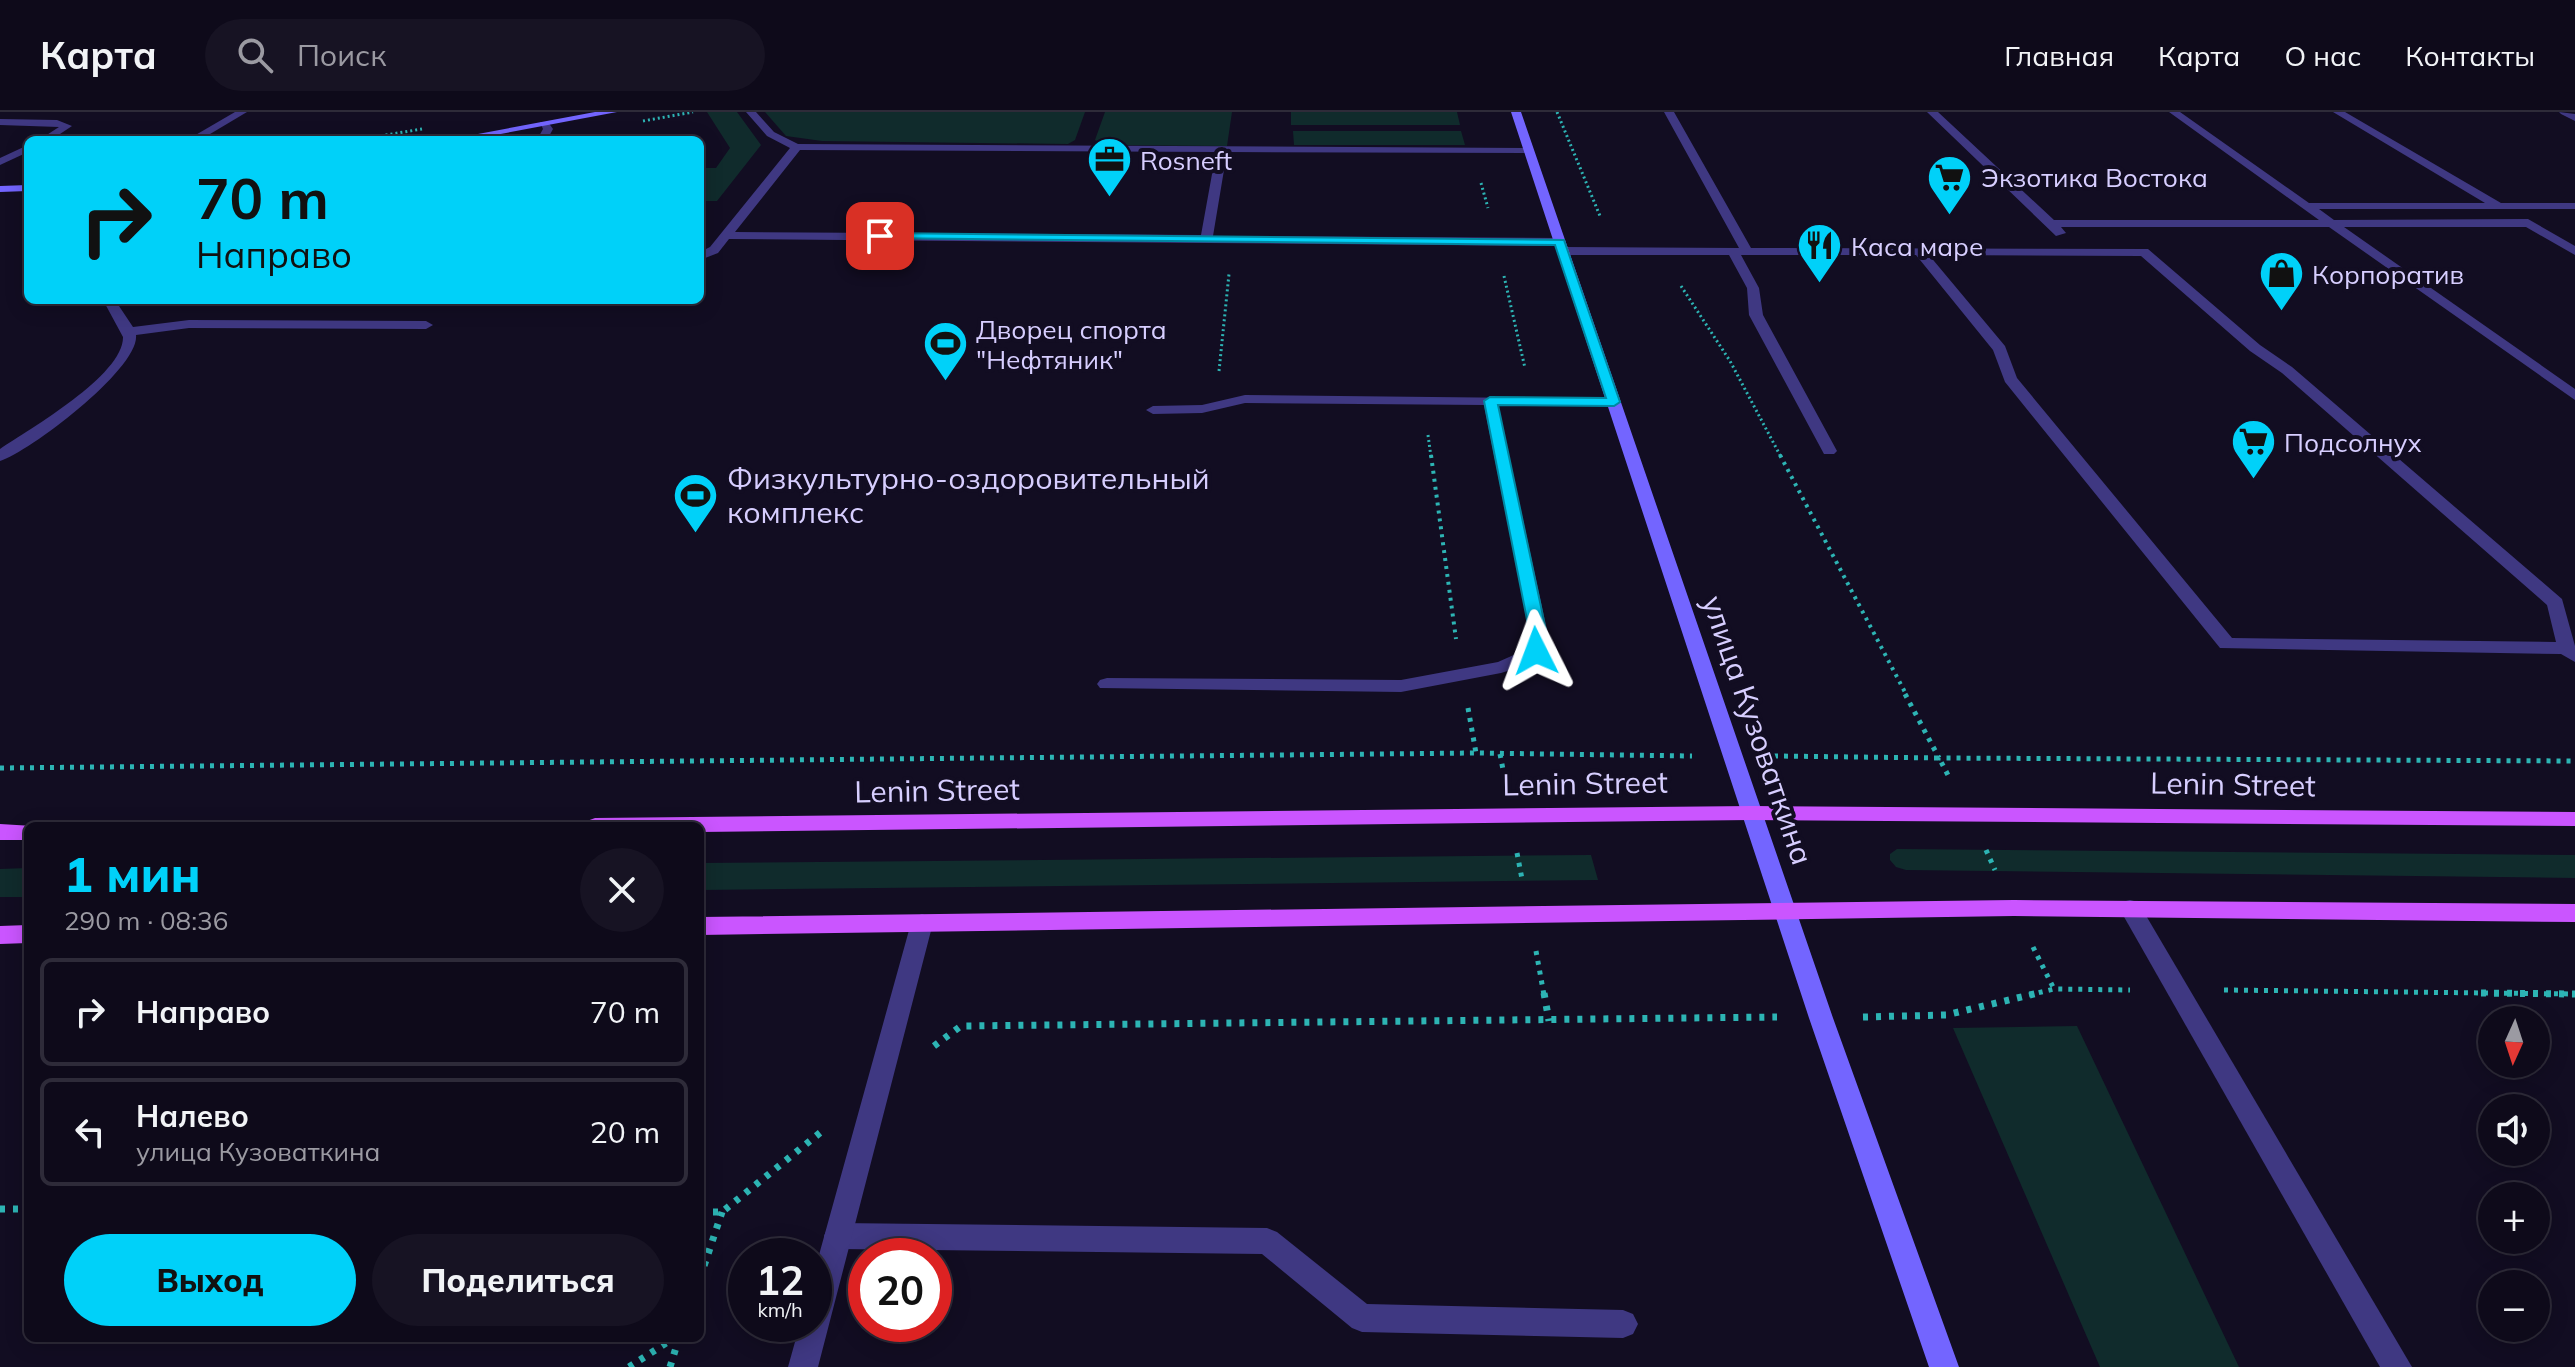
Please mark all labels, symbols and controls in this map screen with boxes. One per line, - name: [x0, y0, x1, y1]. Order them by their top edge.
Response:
- search box: [205, 19, 765, 91]
- text: Карта: [40, 31, 157, 79]
- icon: search: [233, 33, 277, 77]
- text: Поиск: [297, 36, 386, 74]
- text: Главная: [2004, 38, 2114, 73]
- text: Карта: [2158, 38, 2240, 73]
- text: О нас: [2284, 38, 2361, 73]
- text: Контакты: [2405, 38, 2535, 73]
- office icon: Rosneft: [1085, 136, 1133, 199]
- place label: Rosneft: [1140, 144, 1232, 177]
- supermarket icon: Экзотика Востока: [1926, 153, 1974, 216]
- place label: Экзотика Востока: [1981, 161, 2208, 194]
- text: 70 m: [196, 163, 329, 233]
- icon: right: [64, 168, 168, 272]
- pin: [846, 202, 914, 270]
- icon: arrive: [858, 214, 902, 258]
- restaurant icon: Каса маре: [1796, 222, 1844, 285]
- place label: Каса маре: [1851, 230, 1983, 263]
- text: Направо: [196, 232, 352, 277]
- shop icon: Корпоратив: [2257, 250, 2305, 313]
- place label: Корпоратив: [2312, 258, 2464, 291]
- place label: Дворец спорта "Нефтяник": [976, 313, 1167, 376]
- sports icon: Дворец спорта "Нефтяник": [921, 320, 969, 383]
- supermarket icon: Подсолнух: [2229, 418, 2277, 481]
- place label: Подсолнух: [2284, 426, 2422, 459]
- place label: Физкультурно-оздоровительный комплекс: [727, 459, 1210, 531]
- sports icon: Физкультурно-оздоровительный комплекс: [672, 471, 720, 534]
- street label: улица Кузоваткина: [1694, 590, 1822, 870]
- position arrow: [1494, 609, 1578, 693]
- street label: Lenin Street: [1502, 763, 1668, 803]
- street label: Lenin Street: [2150, 764, 2316, 804]
- street label: Lenin Street: [854, 770, 1020, 810]
- text: 1 мин: [64, 844, 201, 904]
- button: close: [580, 848, 664, 932]
- text: 290 m · 08:36: [64, 904, 228, 937]
- icon: right: [68, 990, 112, 1034]
- text: Направо: [136, 993, 270, 1031]
- text: 70 m: [590, 993, 660, 1031]
- north arrow: [2478, 1006, 2550, 1078]
- map controls: [2478, 1006, 2550, 1342]
- button: sound: [2478, 1094, 2550, 1166]
- text: Налево: [136, 1097, 249, 1135]
- icon: left: [68, 1110, 112, 1154]
- text: 20 m: [590, 1113, 660, 1151]
- text: улица Кузоваткина: [136, 1135, 380, 1168]
- button: +: [2478, 1182, 2550, 1254]
- button: Выход: [64, 1234, 356, 1326]
- button: Поделиться: [372, 1234, 664, 1326]
- speed limit sign: 20: [848, 1238, 952, 1342]
- text: 12: [756, 1255, 804, 1305]
- button: −: [2478, 1270, 2550, 1342]
- text: km/h: [757, 1297, 803, 1322]

